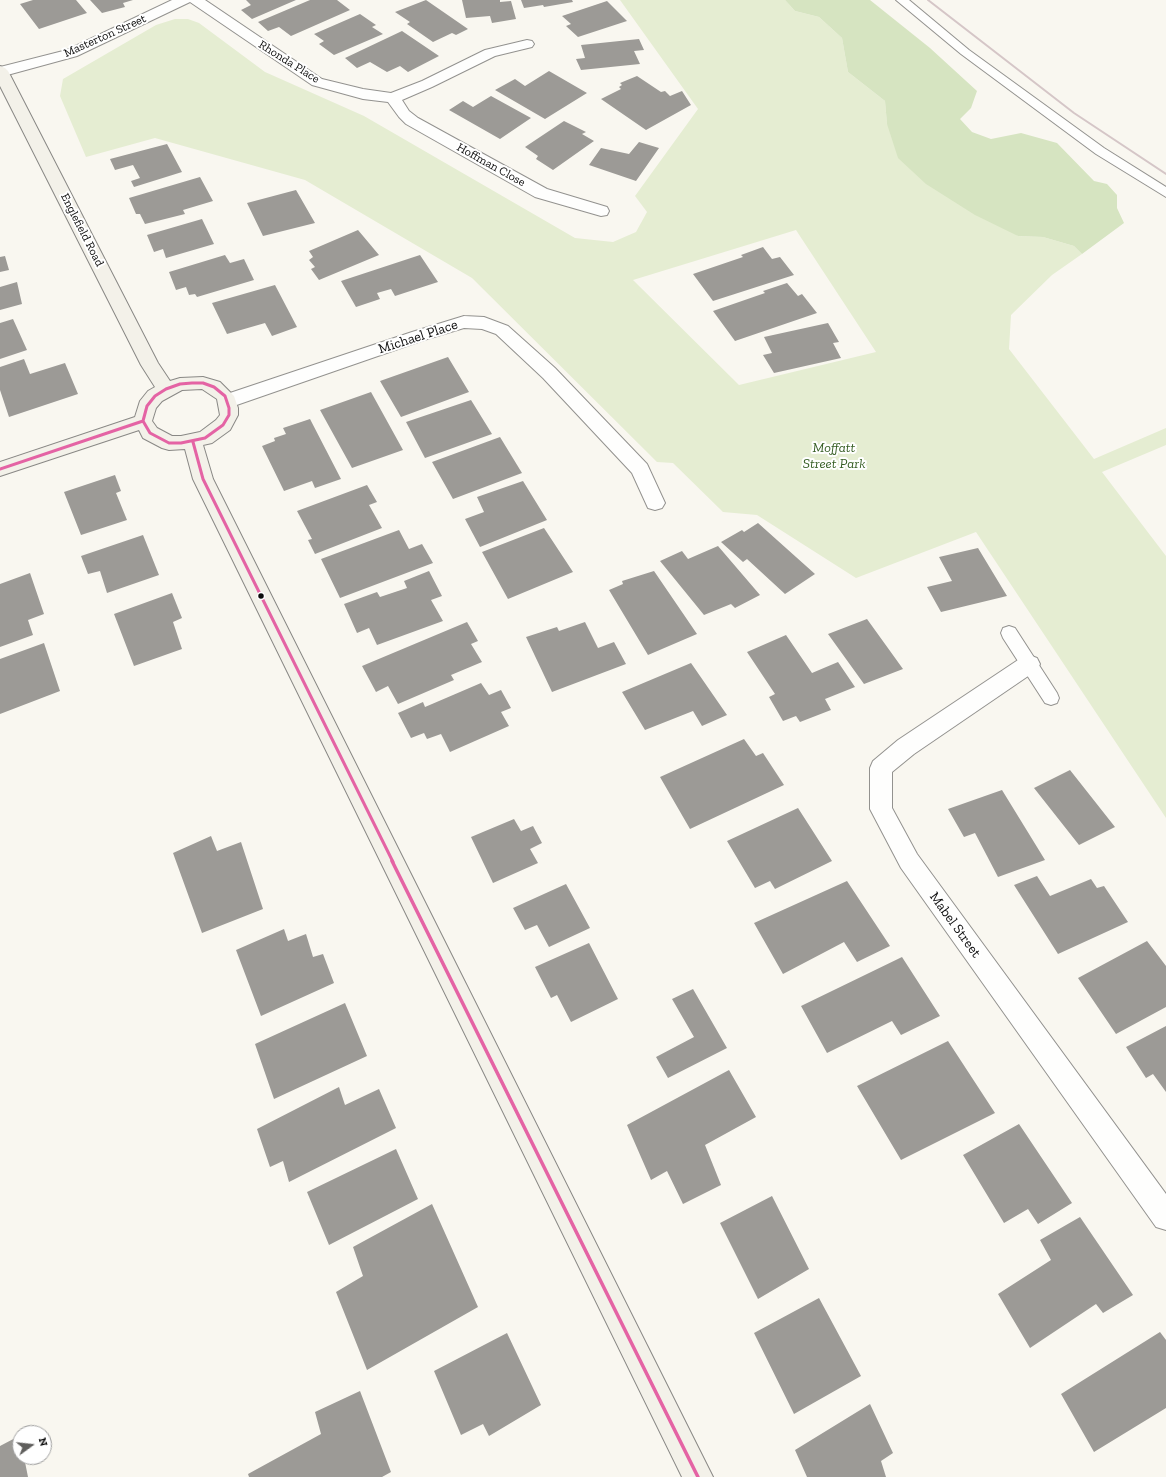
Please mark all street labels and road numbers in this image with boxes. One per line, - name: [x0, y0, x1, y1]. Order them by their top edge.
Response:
- street label: Masterton Street: [62, 11, 148, 61]
- street label: Rhonda Place: [256, 38, 322, 86]
- street label: Hoffman Close: [454, 140, 528, 190]
- street label: Englefield Road: [57, 191, 107, 269]
- street label: Michael Place: [376, 316, 460, 358]
- street label: Mabel Street: [926, 889, 984, 961]

